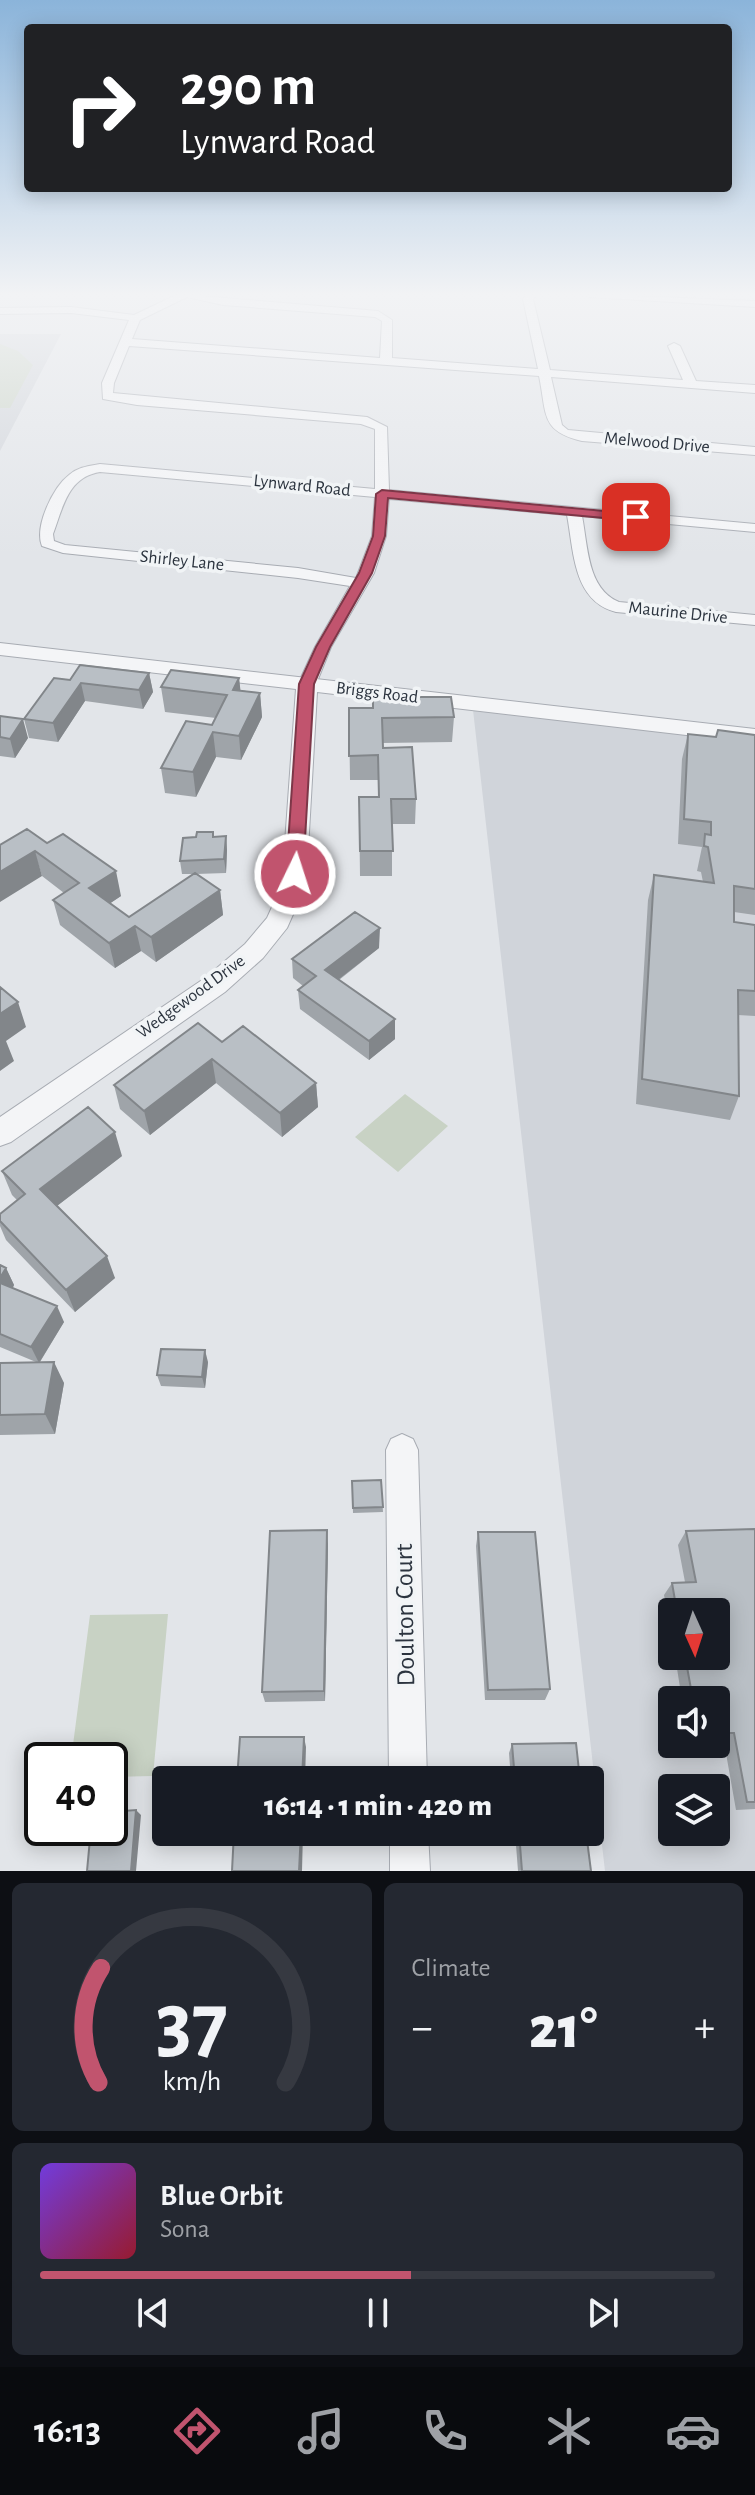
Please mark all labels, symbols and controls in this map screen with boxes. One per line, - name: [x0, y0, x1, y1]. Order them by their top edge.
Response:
- icon: right: [48, 56, 152, 160]
- text: 290 m: [180, 59, 316, 115]
- text: Lynward Road: [180, 124, 375, 160]
- street label: Melwood Drive: [603, 429, 711, 457]
- street label: Lynward Road: [253, 472, 351, 500]
- pin: [602, 483, 670, 551]
- icon: arrive: [614, 495, 658, 539]
- street label: Shirley Lane: [139, 548, 225, 574]
- street label: Maurine Drive: [628, 599, 728, 627]
- street label: Briggs Road: [335, 679, 419, 707]
- position arrow: [253, 832, 337, 916]
- street label: Wedgewood Drive: [133, 952, 249, 1042]
- street label: Doulton Court: [391, 1543, 419, 1687]
- north arrow: [658, 1598, 730, 1670]
- map controls: [658, 1598, 730, 1846]
- button: sound: [658, 1686, 730, 1758]
- speed limit sign: 40: [24, 1742, 128, 1846]
- button: layers: [658, 1774, 730, 1846]
- text: 16:14 · 1 min · 420 m: [264, 1791, 492, 1821]
- text: Climate: [412, 1955, 490, 1981]
- text: 37: [156, 1982, 228, 2066]
- text: 21°: [529, 1999, 597, 2059]
- text: −: [412, 2006, 433, 2050]
- text: +: [694, 2006, 715, 2050]
- text: km/h: [162, 2067, 221, 2096]
- text: Blue Orbit: [160, 2181, 283, 2211]
- text: Sona: [160, 2216, 210, 2242]
- icon: previous: [131, 2291, 175, 2335]
- icon: pause: [356, 2291, 400, 2335]
- icon: next: [581, 2291, 625, 2335]
- icon: directions: [169, 2403, 225, 2459]
- icon: music: [293, 2403, 349, 2459]
- icon: phone: [417, 2403, 473, 2459]
- icon: climate: [541, 2403, 597, 2459]
- icon: car: [665, 2403, 721, 2459]
- text: 16:13: [34, 2413, 101, 2449]

